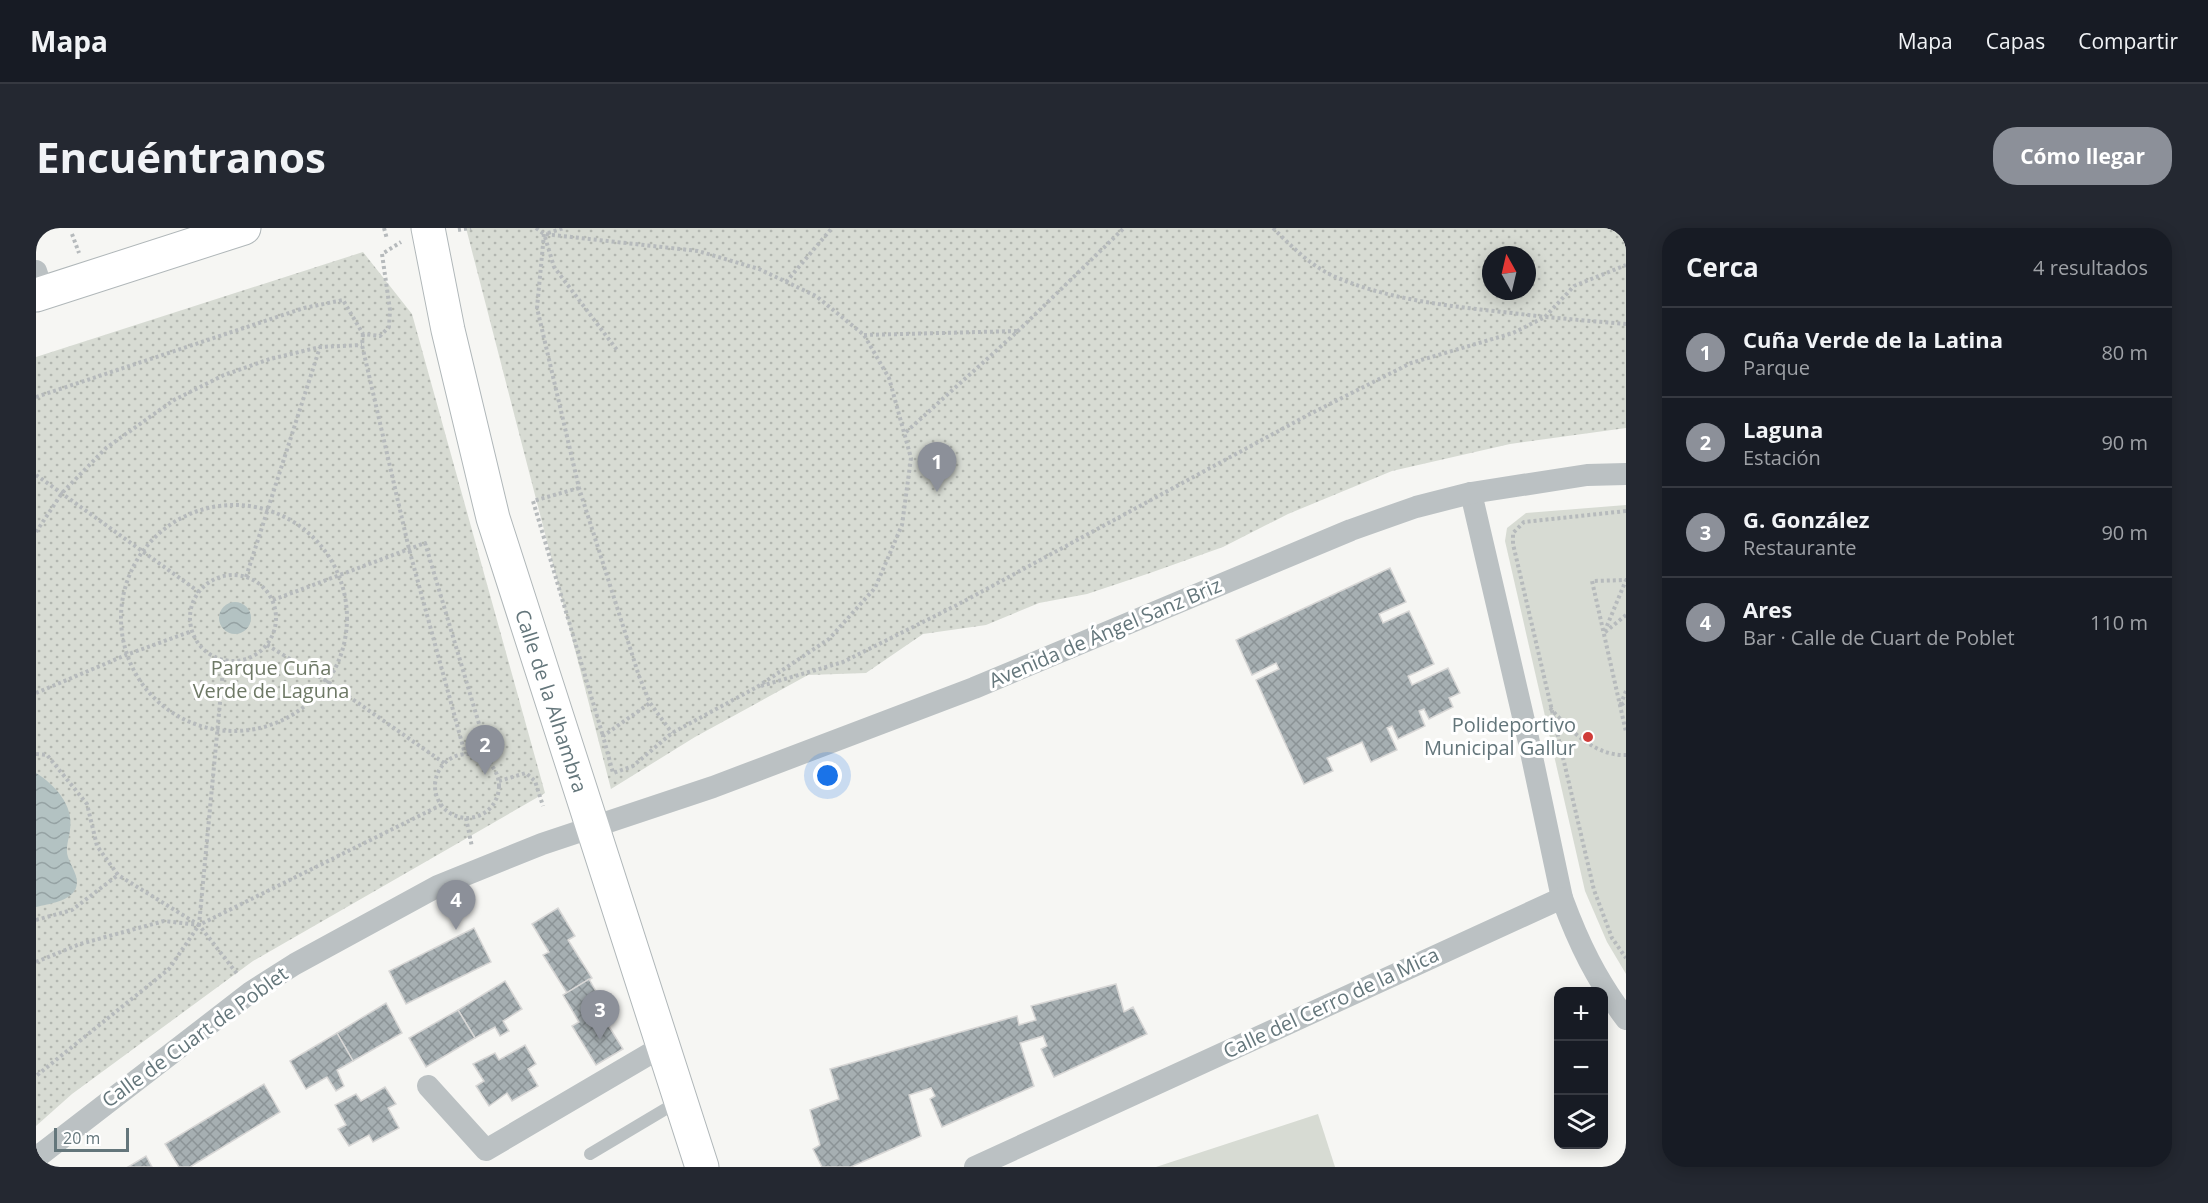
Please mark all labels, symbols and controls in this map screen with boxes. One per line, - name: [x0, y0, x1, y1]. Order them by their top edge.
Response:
- text: Mapa: [30, 22, 108, 60]
- text: Mapa: [1898, 27, 1953, 55]
- text: Capas: [1986, 27, 2045, 55]
- text: Compartir: [2078, 27, 2178, 55]
- button: Cómo llegar: [1993, 127, 2172, 185]
- text: Encuéntranos: [36, 128, 326, 185]
- north arrow: [1482, 246, 1536, 300]
- text: Cerca: [1686, 249, 1759, 285]
- text: 4 resultados: [2033, 254, 2148, 281]
- text: Cuña Verde de la Latina: [1743, 324, 2003, 354]
- text: 1: [1700, 339, 1711, 366]
- text: 80 m: [2101, 339, 2148, 366]
- text: Parque: [1743, 354, 1810, 381]
- text: Laguna: [1743, 414, 1823, 444]
- text: 2: [1700, 429, 1711, 456]
- text: 90 m: [2101, 429, 2148, 456]
- pin: 1: [918, 442, 956, 492]
- text: Estación: [1743, 444, 1821, 471]
- text: G. González: [1743, 504, 1869, 534]
- text: 3: [1700, 519, 1711, 546]
- text: 90 m: [2101, 519, 2148, 546]
- text: Restaurante: [1743, 534, 1857, 561]
- street label: Avenida de Ángel Sanz Briz: [984, 571, 1225, 694]
- text: Ares: [1743, 594, 1792, 624]
- street label: Calle de la Alhambra: [509, 606, 594, 796]
- text: 4: [1700, 609, 1711, 636]
- text: 110 m: [2090, 609, 2148, 636]
- text: Bar · Calle de Cuart de Poblet: [1743, 624, 2015, 651]
- park label: Parque Cuña Verde de Laguna: [193, 654, 349, 704]
- place label: Polideportivo Municipal Gallur: [1424, 711, 1576, 761]
- pin: 2: [466, 726, 504, 775]
- marker: Polideportivo Municipal Gallur: [1581, 730, 1595, 744]
- your location: [813, 761, 842, 790]
- pin: 4: [436, 880, 476, 930]
- street label: Calle del Cerro de la Mica: [1219, 941, 1443, 1064]
- street label: Calle de Cuart de Poblet: [96, 960, 293, 1113]
- map controls: [1554, 987, 1608, 1149]
- button: +: [1554, 987, 1608, 1041]
- pin: 3: [580, 990, 620, 1040]
- button: −: [1554, 1041, 1608, 1095]
- button: layers: [1554, 1095, 1608, 1149]
- scale bar: [54, 1125, 129, 1152]
- text: 20 m: [63, 1127, 100, 1149]

